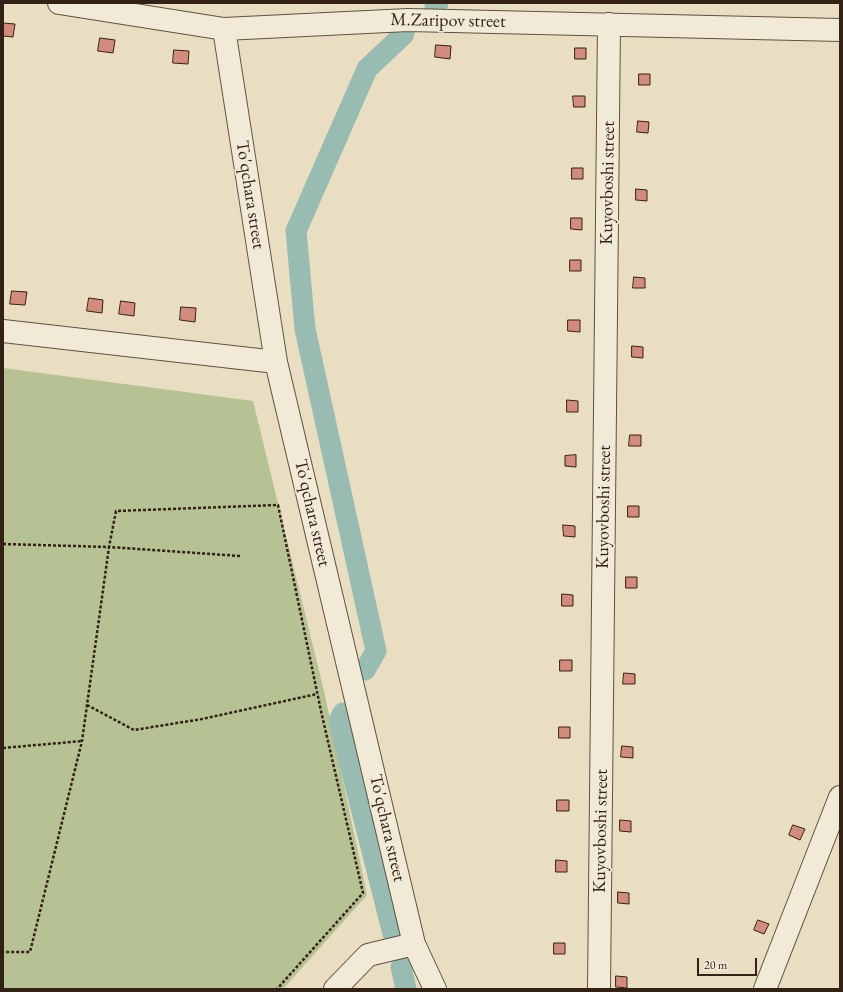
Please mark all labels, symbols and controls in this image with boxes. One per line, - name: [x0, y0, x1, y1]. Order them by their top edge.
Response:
- street label: M.Zaripov street: [390, 9, 506, 33]
- street label: Kuyovboshi street: [596, 121, 620, 245]
- street label: To'qchara street: [231, 139, 269, 251]
- street label: Kuyovboshi street: [592, 445, 616, 569]
- street label: To'qchara street: [289, 457, 335, 569]
- street label: Kuyovboshi street: [589, 769, 613, 893]
- street label: To'qchara street: [364, 772, 410, 884]
- scale bar: [699, 950, 759, 976]
- text: 20 m: [704, 957, 727, 973]

